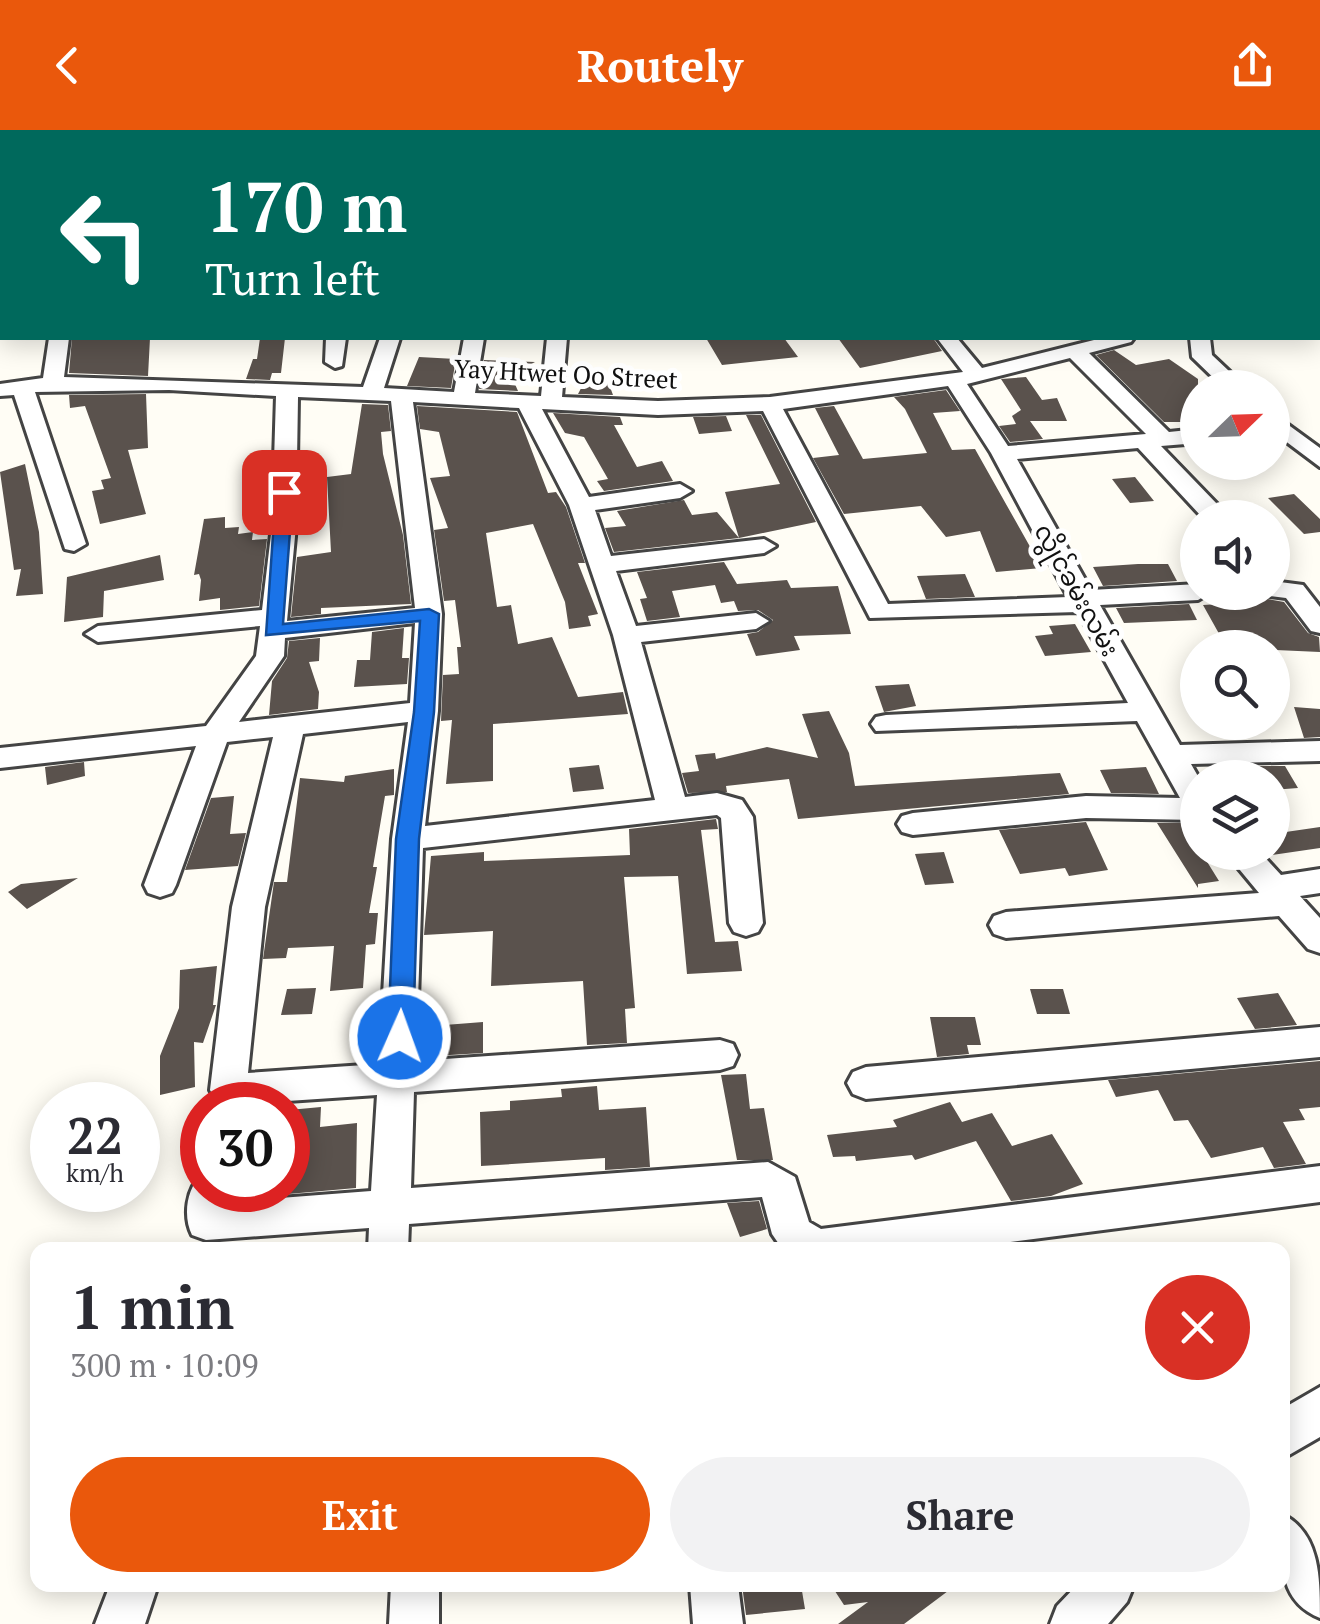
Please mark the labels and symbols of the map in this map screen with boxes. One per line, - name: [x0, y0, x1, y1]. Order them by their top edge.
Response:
- street label: Yay Htwet Oo Street: [453, 351, 679, 396]
- north arrow: [1180, 370, 1290, 480]
- pin: [242, 450, 327, 535]
- street label: လွိုင်ခမ်းလမ်း: [1023, 517, 1128, 664]
- position arrow: [348, 985, 452, 1089]
- speed limit sign: 30: [180, 1082, 310, 1212]

